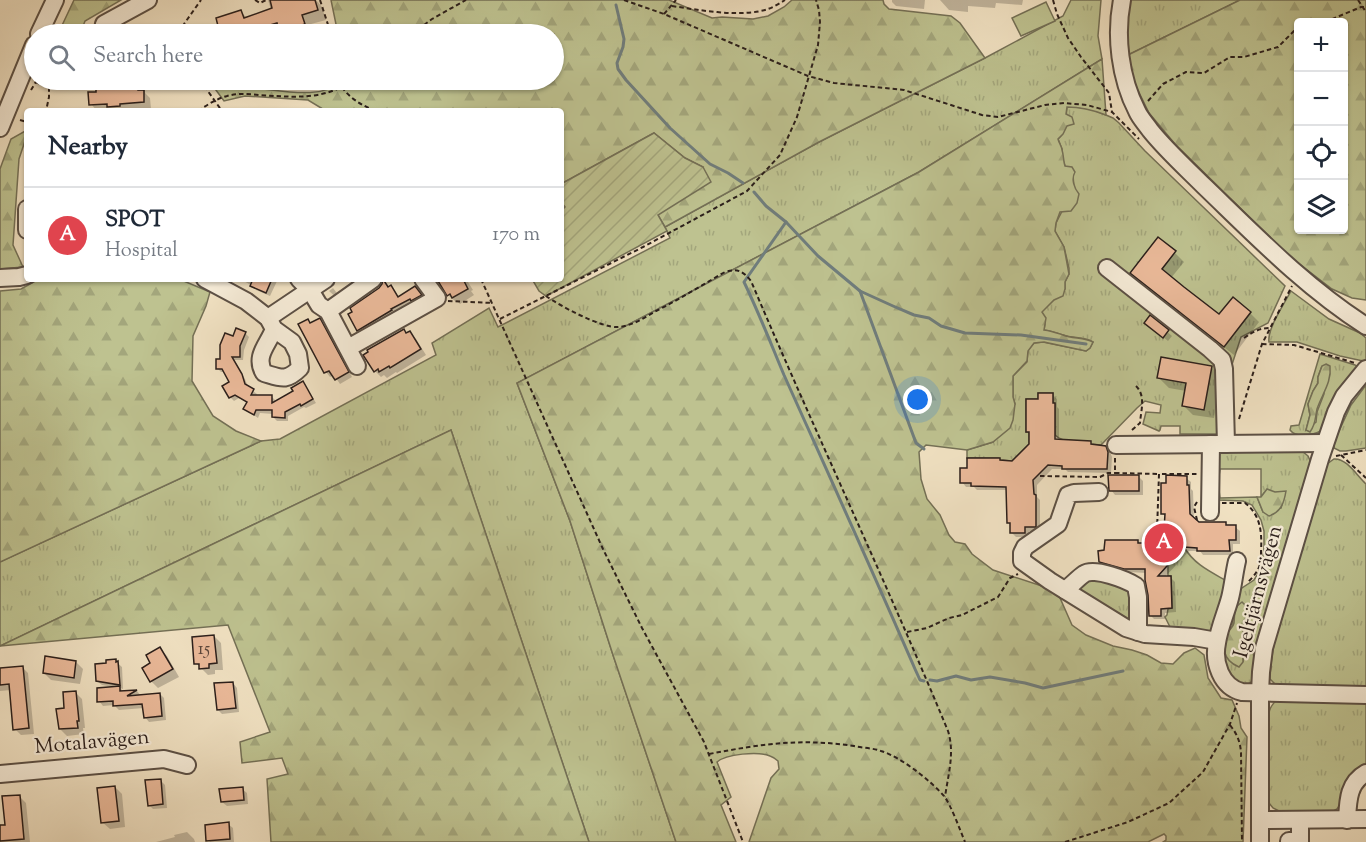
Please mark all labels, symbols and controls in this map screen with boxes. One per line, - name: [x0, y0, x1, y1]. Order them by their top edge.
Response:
- map controls: [1294, 18, 1348, 234]
- button: +: [1294, 18, 1348, 72]
- search box: [24, 24, 564, 90]
- icon: search: [45, 41, 78, 74]
- text: Search here: [93, 41, 203, 73]
- button: −: [1294, 72, 1348, 126]
- button: locate: [1294, 126, 1348, 180]
- text: Nearby: [48, 129, 128, 166]
- button: layers: [1294, 180, 1348, 234]
- text: SPOT: [105, 205, 165, 237]
- text: A: [59, 221, 76, 250]
- text: 170 m: [492, 221, 540, 250]
- text: Hospital: [105, 237, 178, 266]
- your location: [903, 385, 932, 414]
- pin: A: [1144, 520, 1184, 566]
- street label: Igeltjärnsvägen: [1227, 522, 1291, 662]
- house number: 15: [198, 637, 210, 663]
- street label: Motalavägen: [33, 723, 151, 763]

